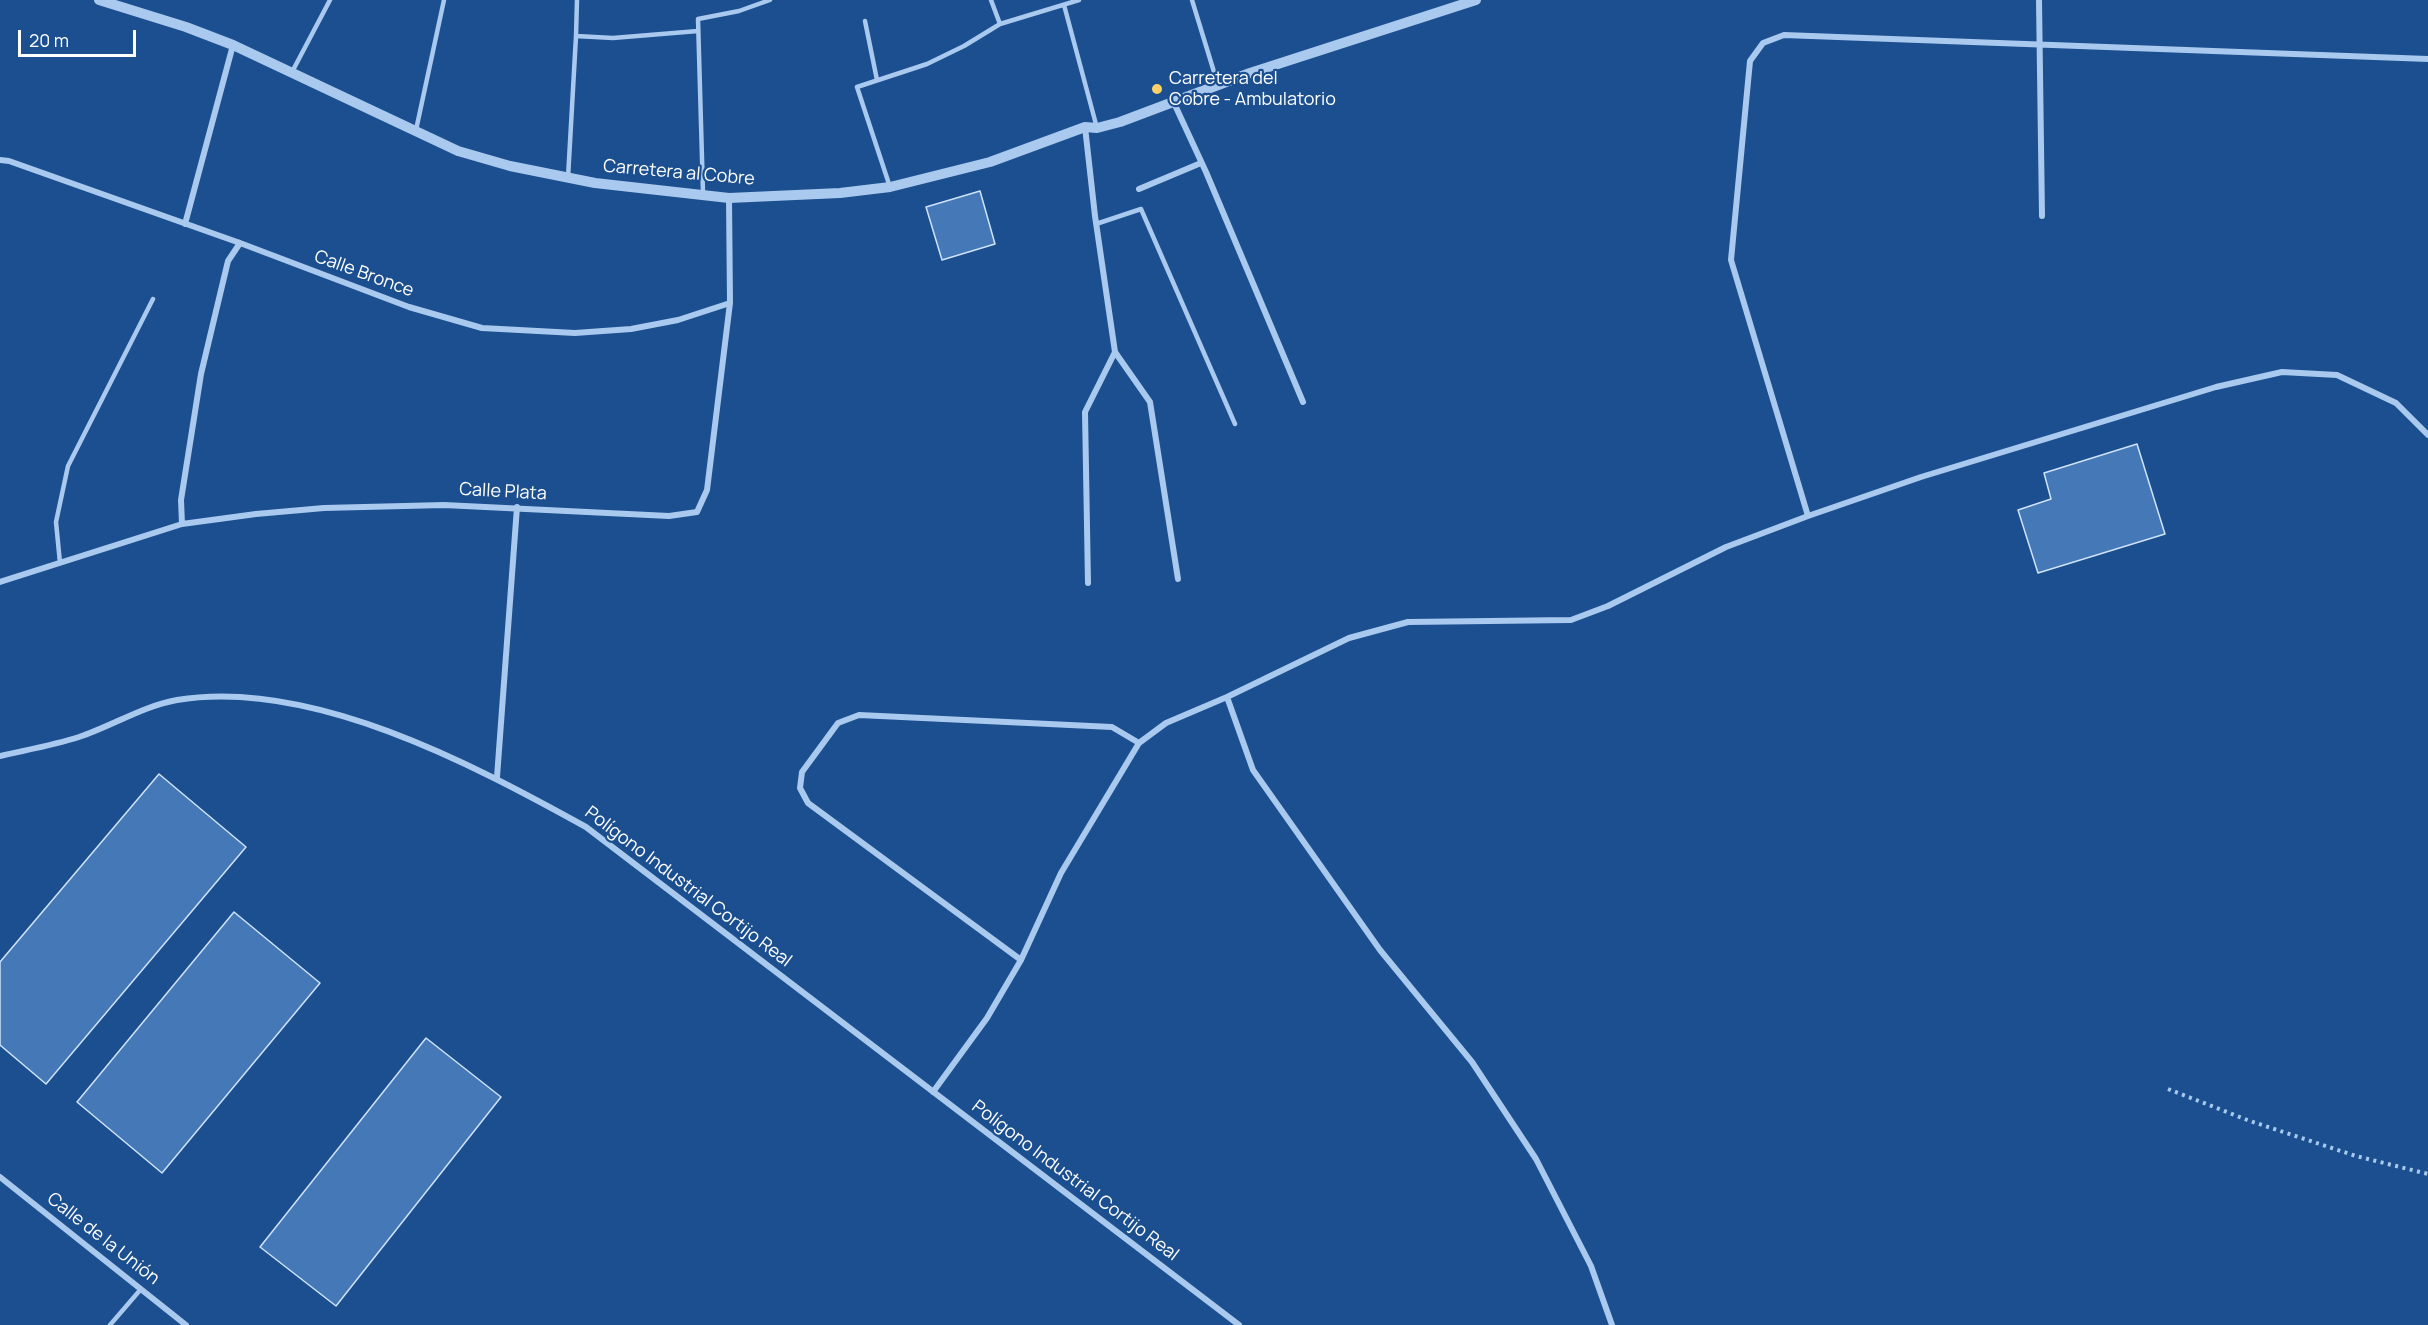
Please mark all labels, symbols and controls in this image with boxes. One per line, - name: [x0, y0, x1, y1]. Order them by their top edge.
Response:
- scale bar: [21, 18, 140, 56]
- text: 20 m: [29, 28, 69, 52]
- place label: Carretera del Cobre - Ambulatorio: [1169, 68, 1336, 110]
- marker: Carretera del Cobre - Ambulatorio: [1150, 82, 1164, 96]
- street label: Carretera al Cobre: [602, 156, 756, 190]
- street label: Calle Bronce: [311, 246, 417, 302]
- street label: Calle Plata: [459, 479, 547, 505]
- street label: Polígono Industrial Cortijo Real: [580, 802, 796, 972]
- street label: Polígono Industrial Cortijo Real: [967, 1096, 1183, 1266]
- street label: Calle de la Unión: [42, 1188, 164, 1290]

